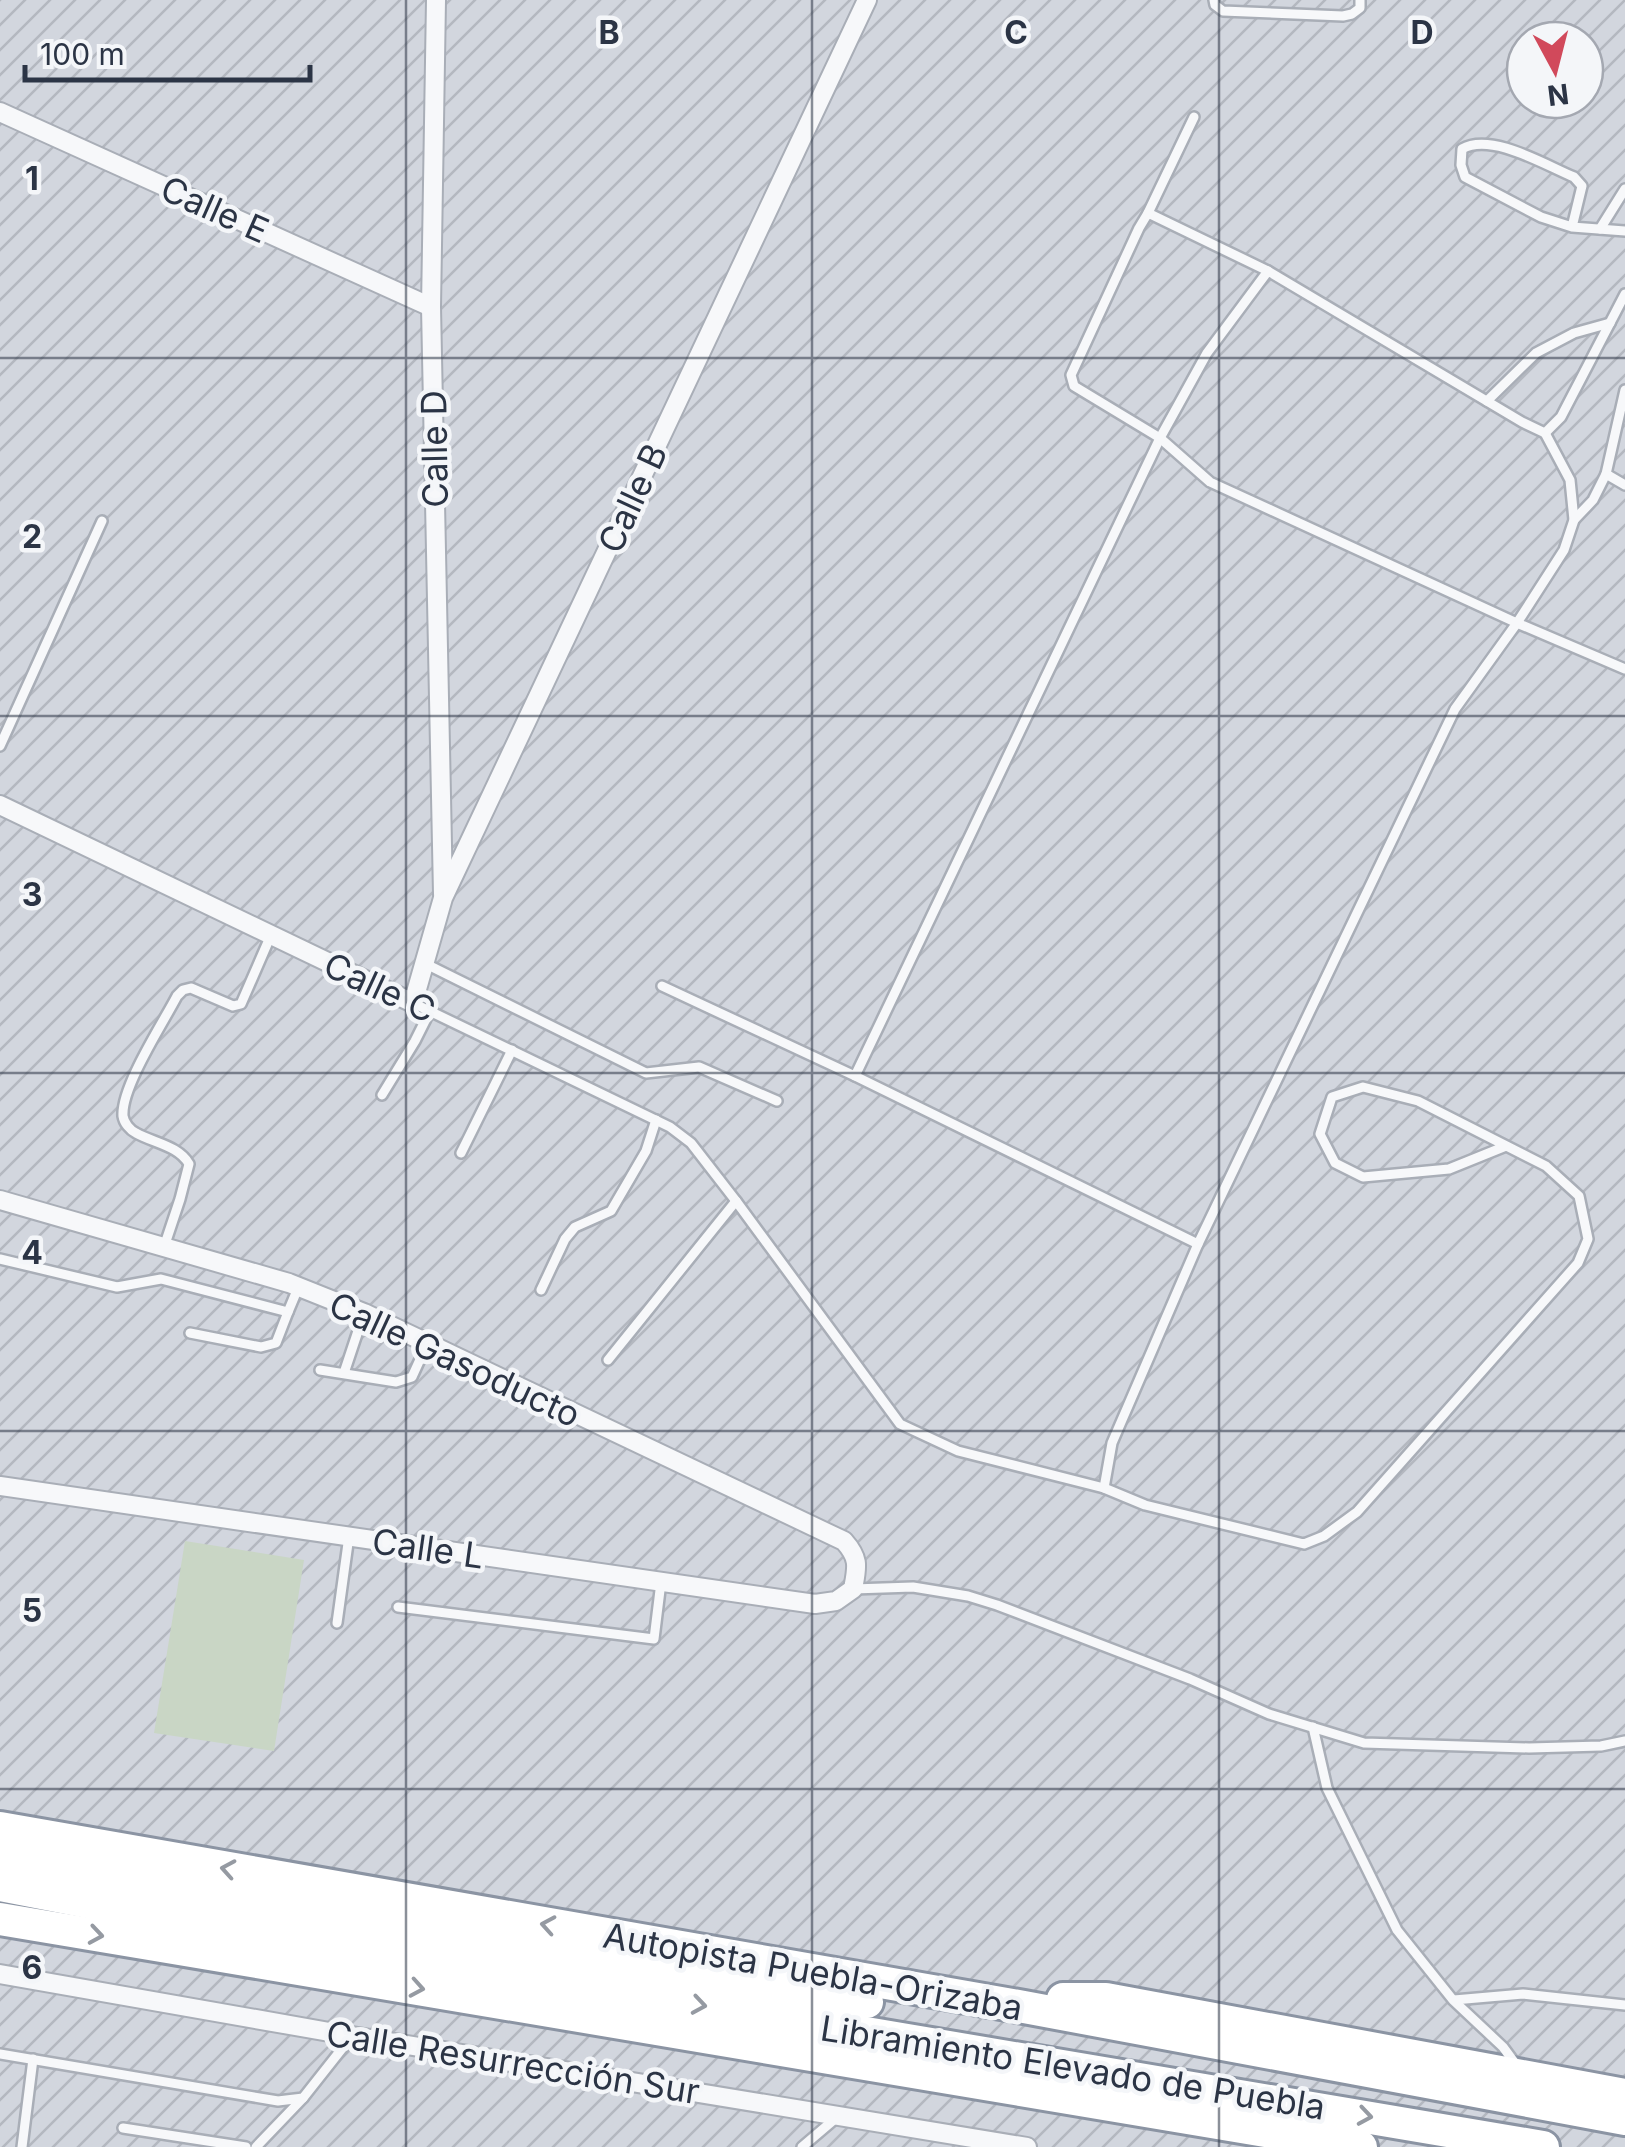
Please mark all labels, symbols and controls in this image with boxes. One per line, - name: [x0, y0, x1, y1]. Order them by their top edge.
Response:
- text: B: [598, 13, 620, 52]
- text: C: [1004, 13, 1028, 52]
- text: D: [1410, 13, 1434, 52]
- scale bar: [25, 20, 310, 82]
- north arrow: [1505, 20, 1605, 120]
- text: 100 m: [40, 36, 125, 72]
- text: N: [1545, 77, 1571, 113]
- text: 1: [25, 159, 39, 198]
- street label: Calle E: [155, 167, 275, 251]
- street label: Calle D: [412, 390, 456, 508]
- street label: Calle B: [589, 437, 675, 559]
- text: 2: [22, 517, 42, 556]
- text: 3: [22, 875, 42, 914]
- street label: Calle C: [318, 943, 442, 1031]
- text: 4: [21, 1233, 43, 1272]
- street label: Calle Gasoducto: [323, 1283, 587, 1435]
- street label: Calle L: [370, 1519, 486, 1577]
- text: 5: [22, 1591, 42, 1630]
- one-way arrow: [220, 1859, 237, 1880]
- street label: Autopista Puebla-Orizaba: [600, 1913, 1026, 2029]
- one-way arrow: [540, 1915, 557, 1936]
- one-way arrow: [88, 1924, 105, 1945]
- text: 6: [22, 1948, 42, 1987]
- one-way arrow: [409, 1977, 425, 1998]
- one-way arrow: [690, 1994, 707, 2015]
- street label: Libramiento Elevado de Puebla: [818, 2006, 1328, 2128]
- street label: Calle Resurrección Sur: [324, 2012, 702, 2112]
- one-way arrow: [1356, 2105, 1373, 2126]

